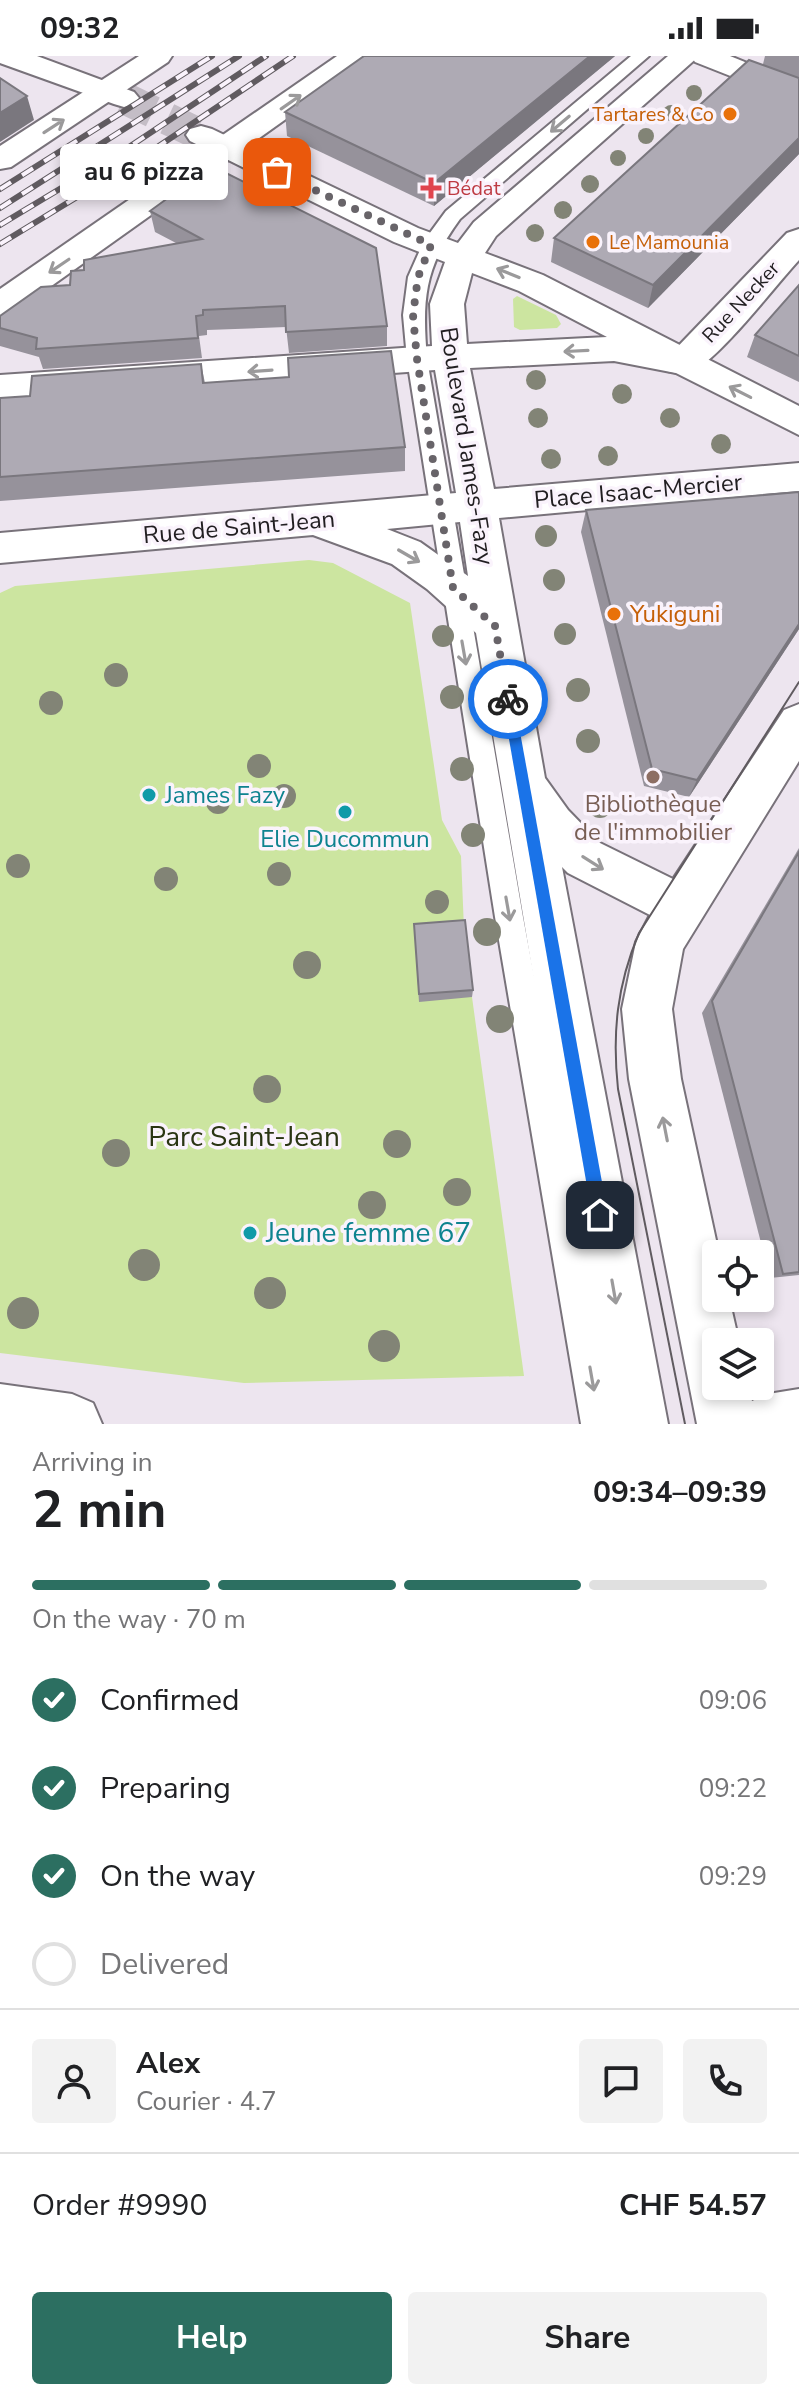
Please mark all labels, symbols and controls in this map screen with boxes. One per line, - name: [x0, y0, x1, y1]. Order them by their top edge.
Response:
- text: 09:32: [40, 8, 119, 49]
- one-way arrow: [280, 94, 302, 111]
- place label: Tartares & Co: [592, 101, 714, 128]
- marker: Tartares & Co: [721, 105, 739, 123]
- one-way arrow: [550, 115, 571, 133]
- one-way arrow: [42, 117, 65, 133]
- pin: [243, 138, 311, 206]
- callout: au 6 pizza: [61, 144, 229, 200]
- icon: bag: [255, 150, 299, 194]
- text: au 6 pizza: [84, 154, 204, 189]
- place label: Bédat: [447, 175, 501, 202]
- marker: Bédat: [422, 179, 440, 197]
- place label: Le Mamounia: [609, 229, 729, 256]
- marker: Le Mamounia: [584, 233, 602, 251]
- street label: Rue Necker: [696, 255, 786, 349]
- one-way arrow: [48, 258, 70, 274]
- one-way arrow: [496, 265, 521, 279]
- street label: Boulevard James-Fazy: [432, 325, 502, 568]
- one-way arrow: [563, 343, 590, 358]
- one-way arrow: [247, 364, 274, 379]
- one-way arrow: [728, 383, 752, 399]
- street label: Place Isaac-Mercier: [533, 466, 744, 516]
- street label: Rue de Saint-Jean: [142, 503, 336, 551]
- one-way arrow: [396, 549, 420, 564]
- place label: Yukiguni: [629, 598, 720, 630]
- marker: Yukiguni: [605, 605, 623, 623]
- one-way arrow: [457, 640, 472, 665]
- courier: [468, 659, 548, 739]
- icon: bike: [486, 677, 530, 721]
- marker: Bibliothèque de l'immobilier: [644, 768, 662, 786]
- place label: James Fazy: [164, 779, 286, 811]
- marker: James Fazy: [140, 786, 158, 804]
- place label: Bibliothèque de l'immobilier: [574, 788, 732, 848]
- marker: Elie Ducommun: [336, 803, 354, 821]
- place label: Elie Ducommun: [260, 823, 430, 855]
- one-way arrow: [581, 855, 604, 871]
- one-way arrow: [501, 896, 516, 921]
- one-way arrow: [657, 1117, 672, 1142]
- park label: Parc Saint-Jean: [148, 1118, 340, 1156]
- pin: [566, 1181, 634, 1249]
- icon: home: [578, 1193, 622, 1237]
- place label: Jeune femme 67: [265, 1214, 471, 1252]
- marker: Jeune femme 67: [241, 1224, 259, 1242]
- map controls: [702, 1240, 774, 1400]
- button: locate: [702, 1240, 774, 1312]
- one-way arrow: [608, 1279, 623, 1304]
- button: layers: [702, 1328, 774, 1400]
- one-way arrow: [585, 1366, 600, 1392]
- text: Arriving in: [32, 1445, 153, 1480]
- text: 09:34–09:39: [593, 1472, 767, 1513]
- text: 2 min: [32, 1474, 167, 1545]
- text: On the way · 70 m: [32, 1602, 246, 1637]
- icon: check: [32, 1678, 76, 1722]
- text: Confirmed: [100, 1680, 240, 1721]
- text: 09:06: [699, 1683, 767, 1718]
- icon: check: [32, 1766, 76, 1810]
- text: Preparing: [100, 1768, 231, 1809]
- text: 09:22: [699, 1771, 767, 1806]
- icon: check: [32, 1854, 76, 1898]
- text: On the way: [100, 1856, 255, 1897]
- text: 09:29: [699, 1859, 767, 1894]
- text: Delivered: [100, 1944, 229, 1985]
- button: person: [32, 2039, 116, 2123]
- button: chat: [579, 2039, 663, 2123]
- button: phone: [683, 2039, 767, 2123]
- text: Alex: [136, 2043, 200, 2084]
- text: Courier · 4.7: [136, 2084, 277, 2119]
- text: Order #9990: [32, 2185, 207, 2226]
- text: CHF 54.57: [619, 2185, 767, 2226]
- button: Help: [32, 2292, 392, 2384]
- button: Share: [408, 2292, 767, 2384]

